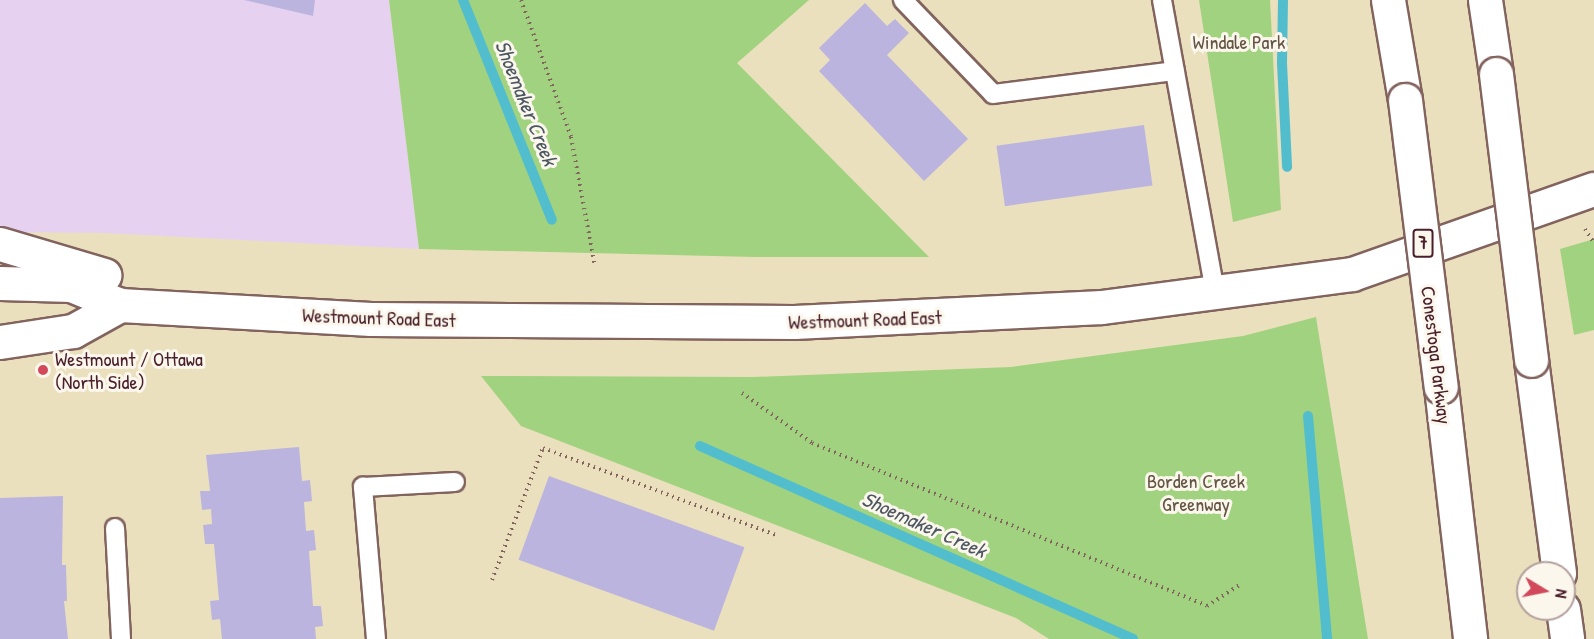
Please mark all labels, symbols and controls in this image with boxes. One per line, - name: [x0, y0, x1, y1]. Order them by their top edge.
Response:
- park label: Windale Park: [1193, 29, 1285, 53]
- water label: Shoemaker Creek: [489, 37, 563, 169]
- road number: 7: [1412, 228, 1434, 258]
- street label: Conestoga Parkway: [1417, 285, 1457, 425]
- street label: Westmount Road East: [302, 302, 456, 332]
- street label: Westmount Road East: [788, 304, 942, 334]
- place label: Westmount / Ottawa (North Side): [55, 346, 203, 393]
- marker: Westmount / Ottawa (North Side): [36, 363, 50, 377]
- park label: Borden Creek Greenway: [1147, 469, 1245, 516]
- water label: Shoemaker Creek: [858, 486, 990, 564]
- north arrow: [1516, 561, 1576, 621]
- text: N: [1550, 588, 1573, 600]

